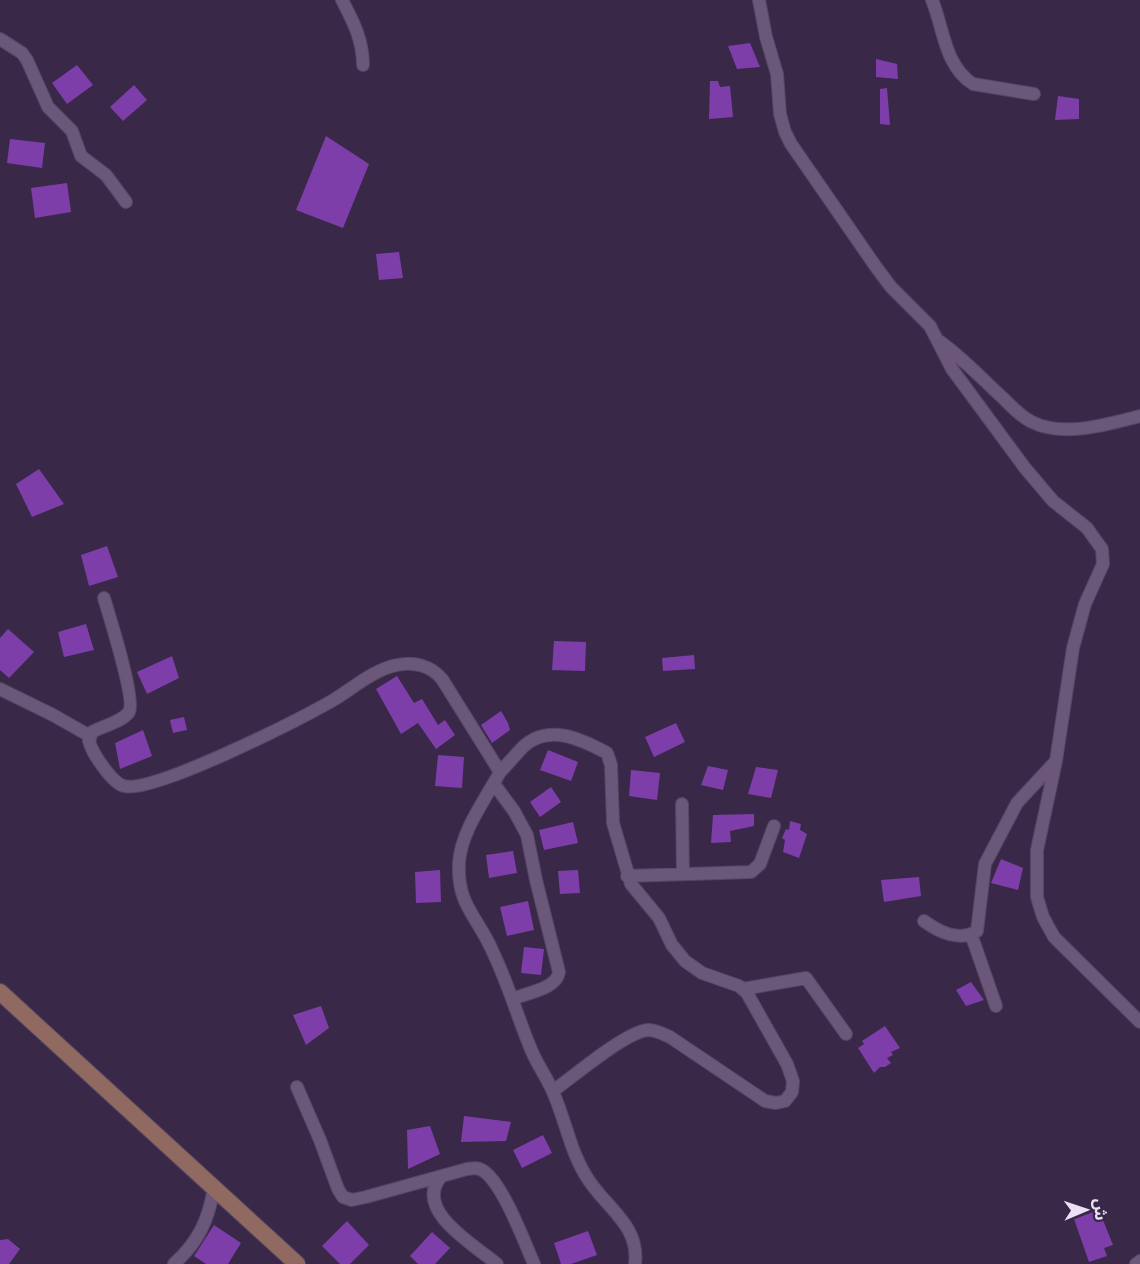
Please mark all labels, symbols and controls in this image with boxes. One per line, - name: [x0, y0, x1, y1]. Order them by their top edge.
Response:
- north arrow: [1056, 1180, 1116, 1240]
- text: ش: [1090, 1198, 1112, 1221]

